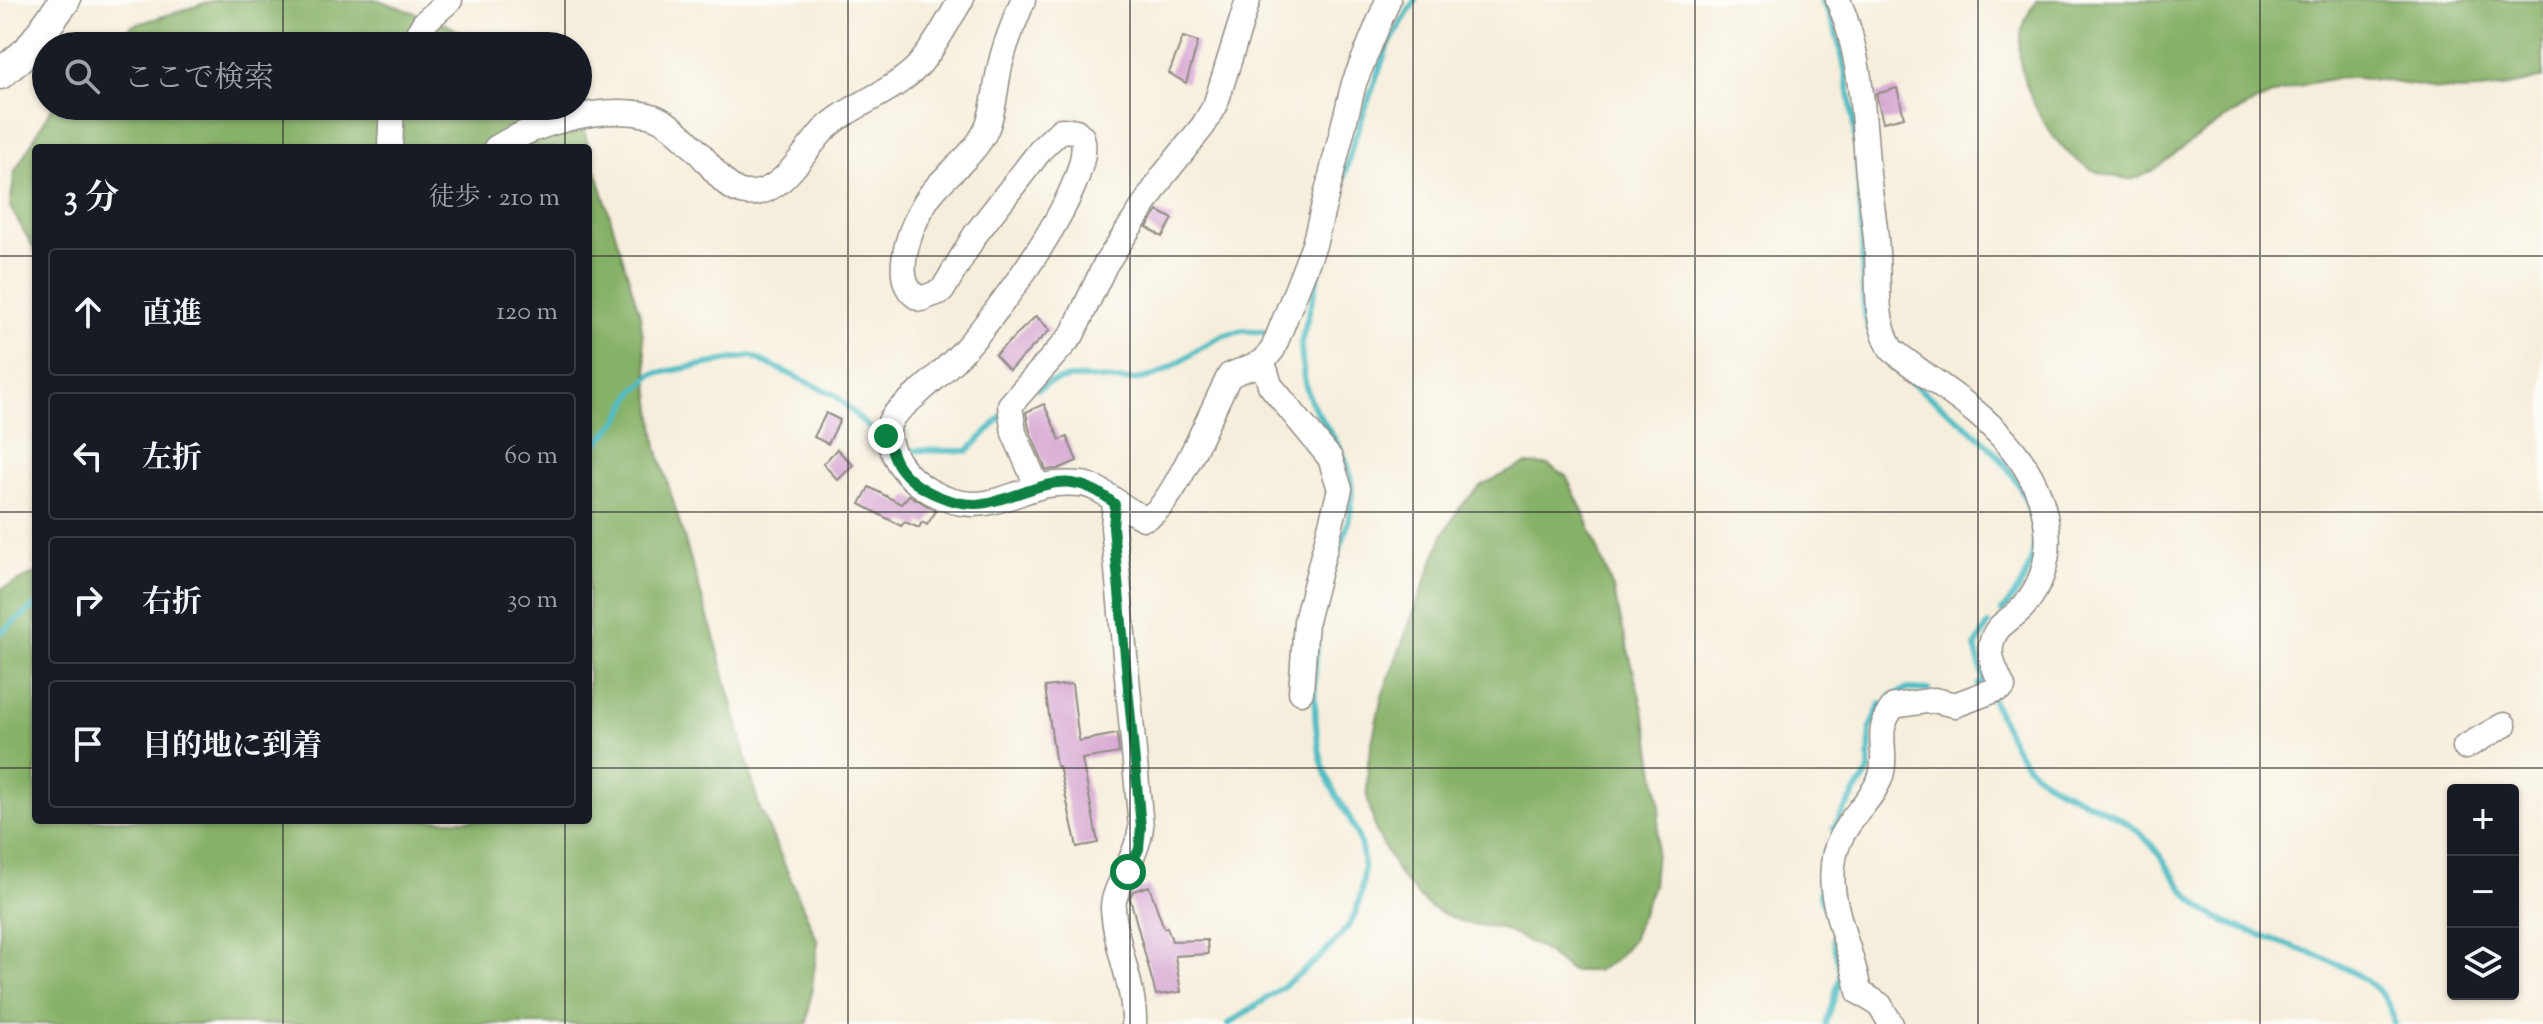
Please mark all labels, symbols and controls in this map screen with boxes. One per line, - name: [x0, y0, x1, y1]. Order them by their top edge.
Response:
- search box: [32, 32, 592, 120]
- icon: search: [60, 54, 104, 98]
- text: ここで検索: [124, 58, 274, 101]
- text: 3 分: [64, 175, 119, 224]
- text: 徒歩 · 210 m: [429, 180, 560, 217]
- icon: ahead: [66, 290, 110, 334]
- text: 直進: [142, 294, 202, 337]
- text: 120 m: [496, 294, 558, 331]
- route end: [868, 418, 904, 454]
- icon: left: [66, 434, 110, 478]
- text: 左折: [142, 438, 202, 481]
- text: 60 m: [504, 438, 558, 475]
- icon: right: [66, 578, 110, 622]
- text: 右折: [142, 582, 202, 625]
- text: 30 m: [507, 582, 558, 619]
- icon: arrive: [66, 722, 110, 766]
- text: 目的地に到着: [142, 726, 322, 769]
- map controls: [2447, 784, 2519, 1000]
- button: +: [2447, 784, 2519, 856]
- route start: [1110, 854, 1146, 890]
- button: −: [2447, 856, 2519, 928]
- button: layers: [2447, 928, 2519, 1000]

